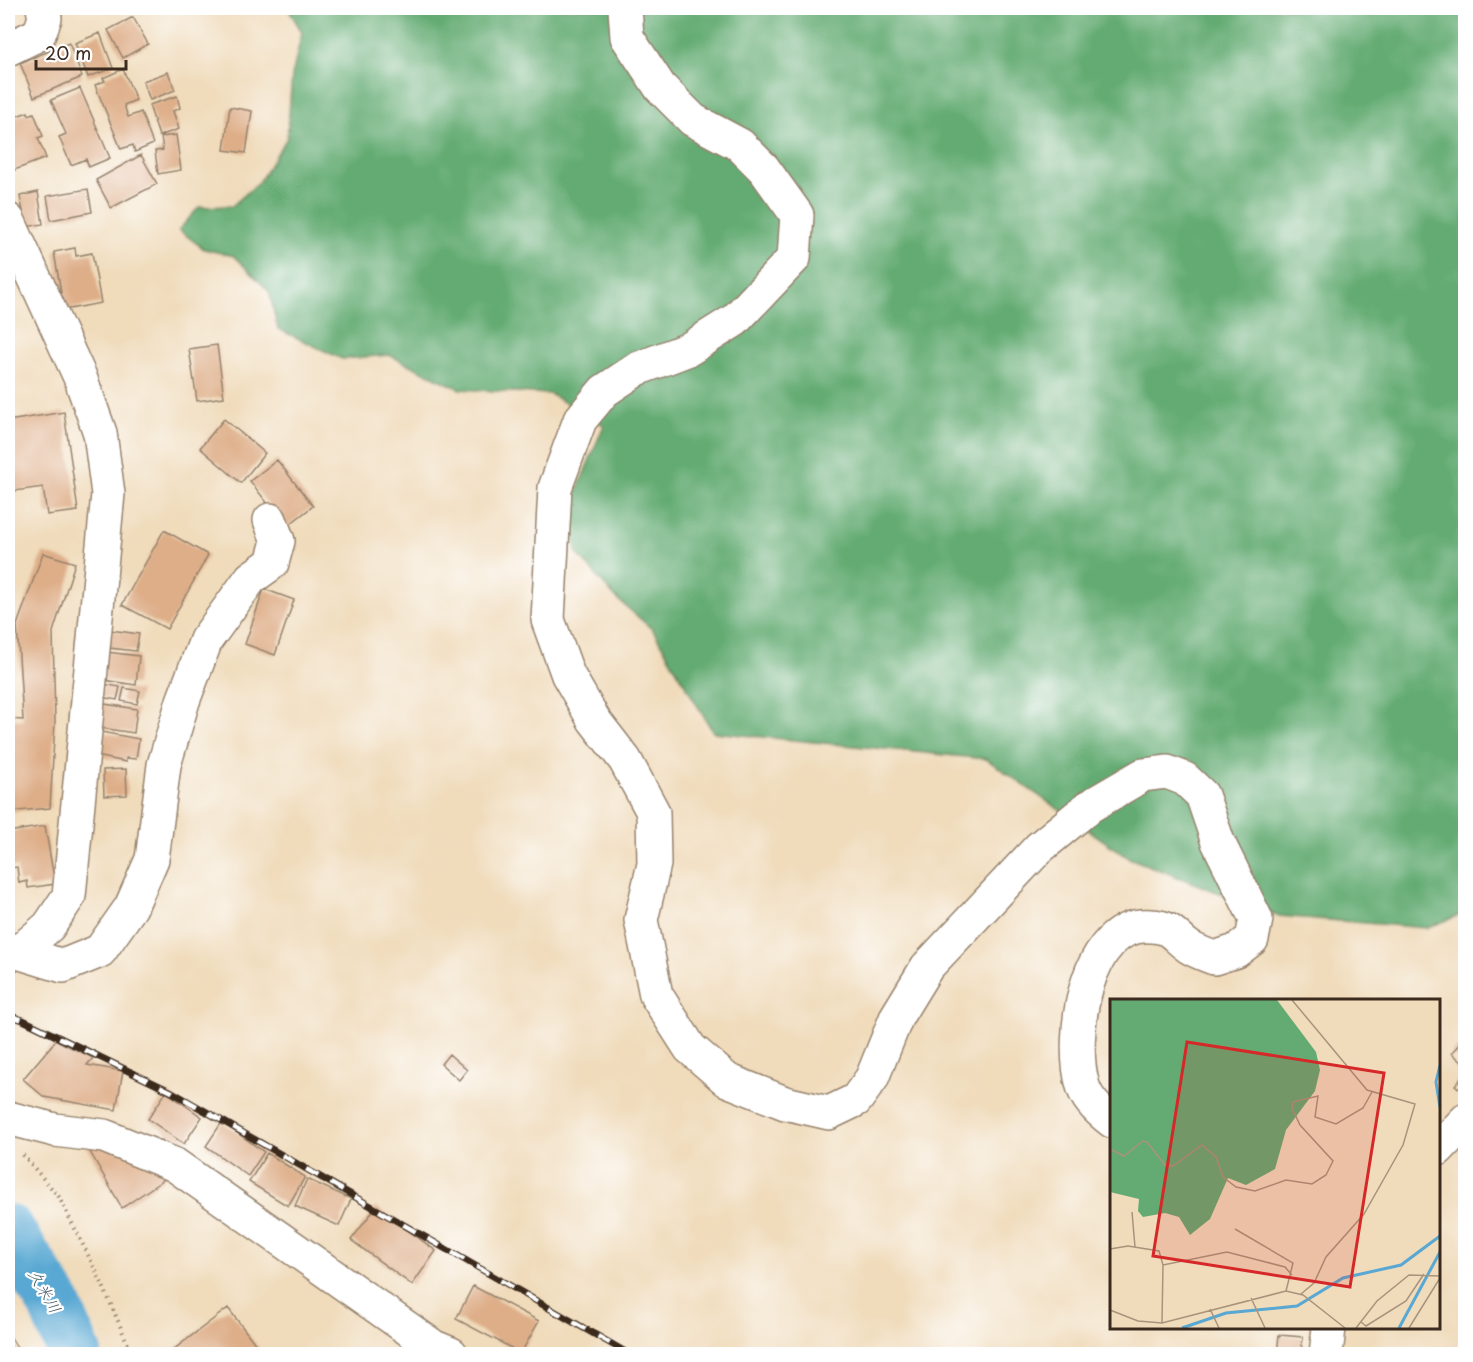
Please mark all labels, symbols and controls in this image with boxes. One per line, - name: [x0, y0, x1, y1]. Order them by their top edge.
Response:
- scale bar: [36, 33, 126, 71]
- text: 20 m: [45, 39, 91, 66]
- inset map: [1110, 999, 1440, 1329]
- water label: 久米川: [23, 1264, 68, 1317]

